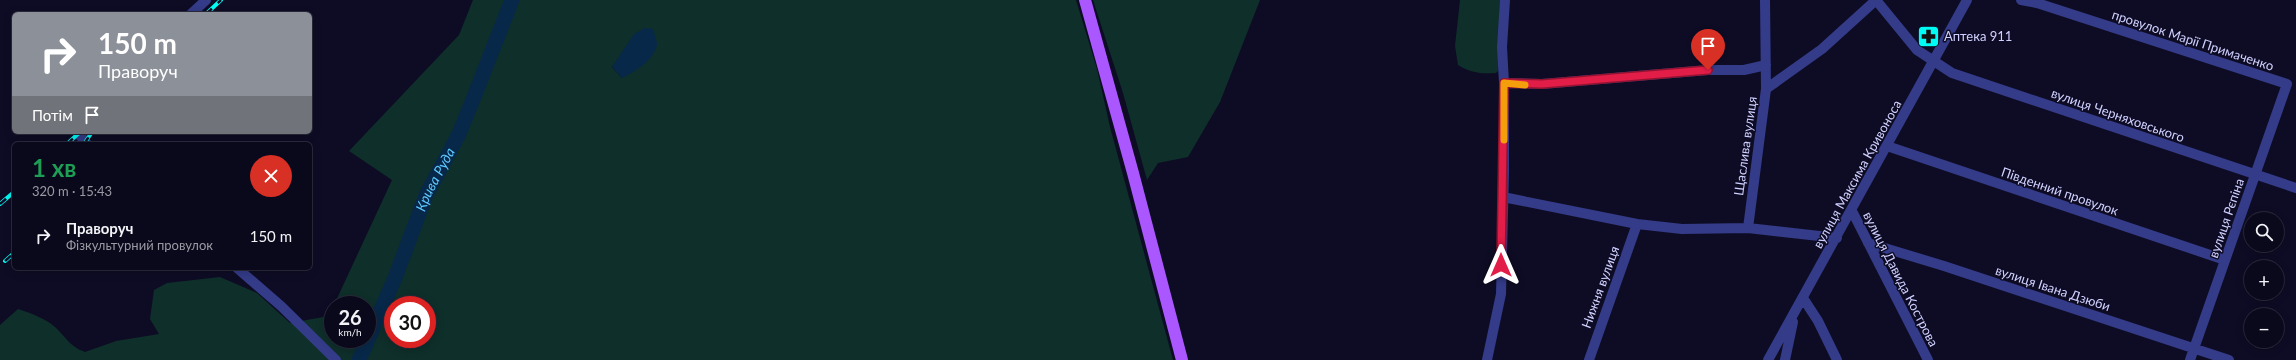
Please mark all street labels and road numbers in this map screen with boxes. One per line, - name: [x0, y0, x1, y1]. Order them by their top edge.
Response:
- street label: провулок Марії Примаченко: [2110, 6, 2276, 74]
- street label: вулиця Черняховського: [2049, 85, 2187, 145]
- street label: Щаслива вулиця: [1730, 95, 1760, 197]
- street label: вулиця Максима Кривоноса: [1809, 97, 1905, 251]
- street label: Південний провулок: [1999, 163, 2121, 219]
- street label: вулиця Рєпіна: [2205, 176, 2247, 260]
- street label: вулиця Давида Кострова: [1860, 209, 1942, 349]
- street label: Нижня вулиця: [1578, 244, 1622, 330]
- street label: вулиця Івана Дзюби: [1994, 262, 2112, 314]

